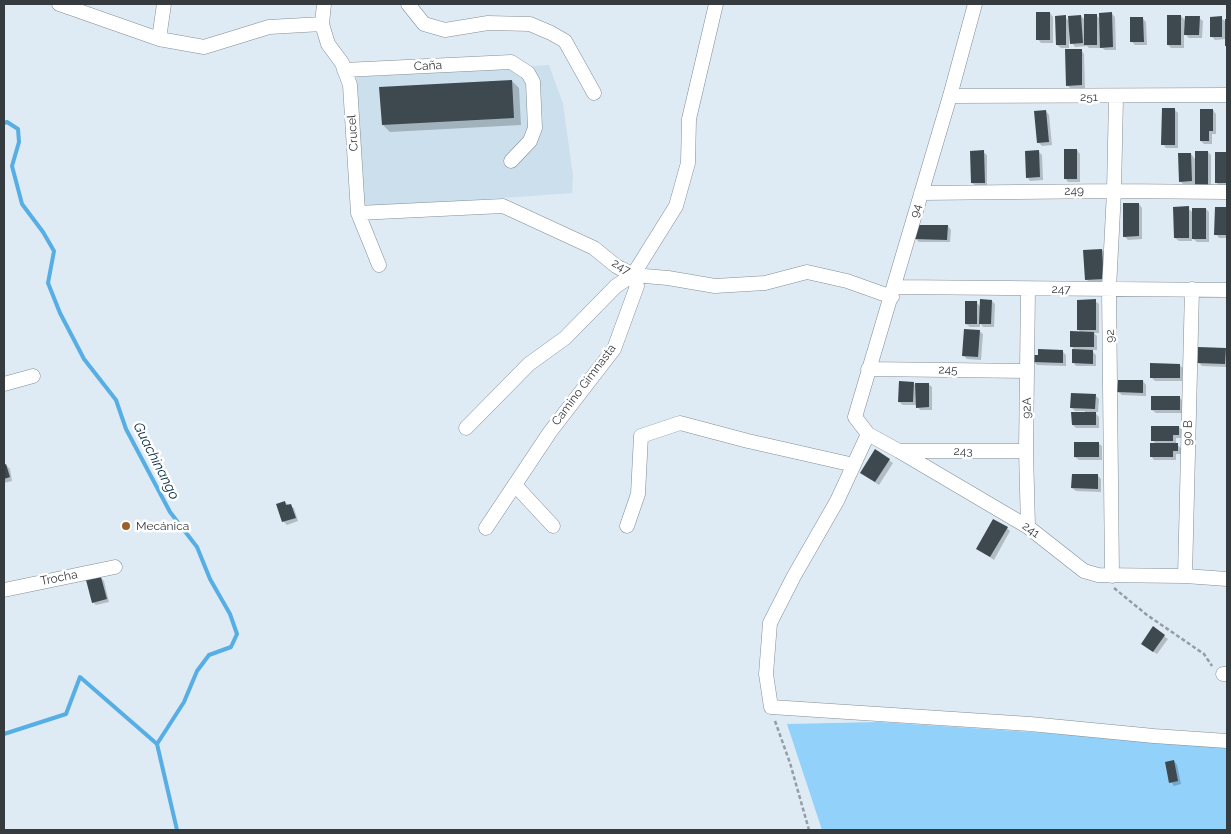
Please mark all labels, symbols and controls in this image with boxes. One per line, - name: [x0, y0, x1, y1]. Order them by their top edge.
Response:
- street label: Caña: [413, 58, 443, 74]
- street label: 251: [1080, 90, 1098, 104]
- street label: Crucel: [345, 114, 361, 152]
- street label: 249: [1064, 184, 1084, 198]
- street label: 94: [907, 203, 925, 219]
- street label: 247: [609, 256, 633, 278]
- street label: 247: [1051, 282, 1071, 296]
- street label: 92: [1103, 329, 1117, 343]
- street label: Camino Gimnasta: [549, 342, 619, 428]
- street label: 245: [938, 363, 958, 377]
- street label: 92A: [1020, 397, 1034, 419]
- water label: Guachinango: [129, 420, 183, 502]
- street label: 90 B: [1181, 420, 1195, 446]
- street label: 243: [953, 444, 973, 458]
- place label: Mecánica: [136, 519, 189, 533]
- street label: 241: [1020, 519, 1042, 541]
- marker: Mecánica: [120, 520, 132, 532]
- street label: Trocha: [39, 567, 79, 589]

